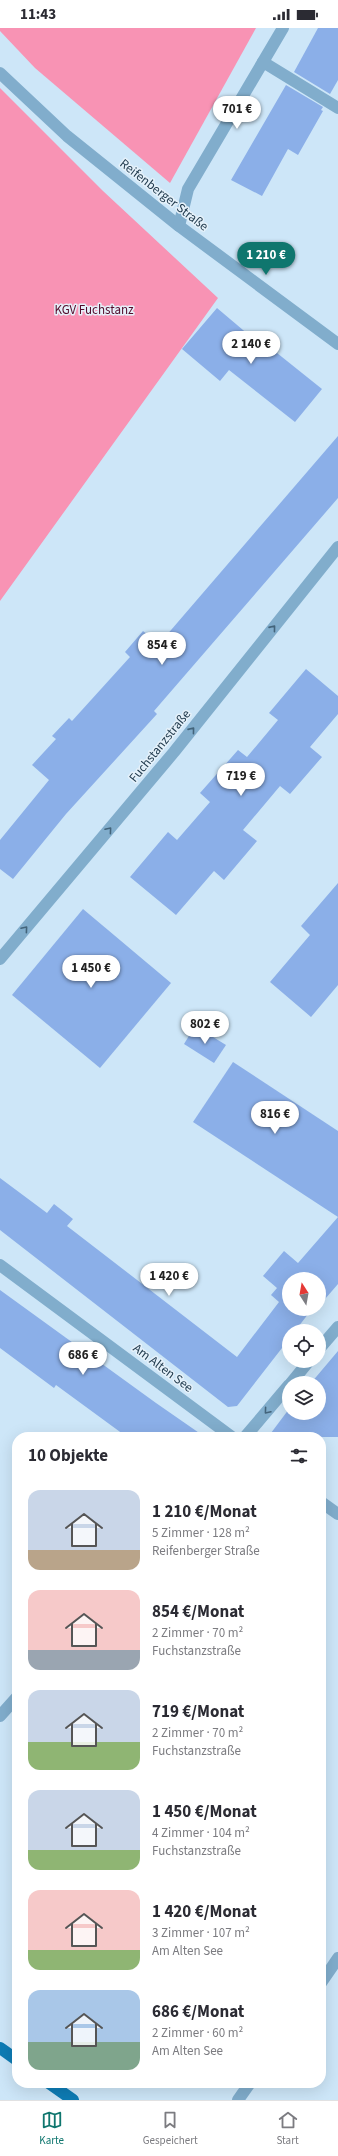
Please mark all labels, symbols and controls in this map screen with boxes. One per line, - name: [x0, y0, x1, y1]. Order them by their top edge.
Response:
- text: 11:43: [20, 4, 56, 25]
- pin: 701 €: [209, 96, 265, 130]
- text: 701 €: [222, 100, 252, 118]
- street label: Reifenberger Straße: [116, 155, 212, 235]
- pin: 1 210 €: [229, 242, 303, 276]
- text: 1 210 €: [246, 246, 286, 264]
- park label: KGV Fuchstanz: [54, 301, 134, 319]
- pin: 2 140 €: [214, 331, 288, 365]
- text: 2 140 €: [231, 335, 271, 353]
- one-way arrow: [268, 626, 275, 633]
- pin: 854 €: [134, 632, 190, 666]
- text: 854 €: [147, 636, 177, 654]
- street label: Fuchstanzstraße: [125, 706, 195, 786]
- one-way arrow: [187, 727, 194, 734]
- pin: 719 €: [213, 763, 269, 797]
- text: 719 €: [226, 767, 256, 785]
- one-way arrow: [104, 827, 111, 834]
- one-way arrow: [21, 927, 28, 934]
- pin: 1 450 €: [54, 955, 128, 989]
- text: 1 450 €: [71, 959, 111, 977]
- pin: 802 €: [177, 1011, 233, 1045]
- text: 802 €: [190, 1015, 220, 1033]
- pin: 816 €: [247, 1101, 303, 1135]
- text: 816 €: [260, 1105, 290, 1123]
- pin: 1 420 €: [132, 1263, 206, 1297]
- text: 1 420 €: [149, 1267, 189, 1285]
- north arrow: [282, 1272, 326, 1316]
- map controls: [282, 1272, 326, 1420]
- button: locate: [282, 1324, 326, 1368]
- street label: Am Alten See: [129, 1339, 197, 1397]
- pin: 686 €: [55, 1342, 111, 1376]
- text: 686 €: [68, 1346, 98, 1364]
- button: layers: [282, 1376, 326, 1420]
- one-way arrow: [265, 1406, 272, 1414]
- text: 10 Objekte: [28, 1444, 108, 1468]
- icon: filters: [288, 1445, 310, 1467]
- text: 1 210 €/Monat: [152, 1500, 257, 1524]
- icon: home: [60, 1506, 108, 1554]
- text: 5 Zimmer · 128 m²: [152, 1524, 250, 1542]
- text: Reifenberger Straße: [152, 1542, 260, 1560]
- text: 854 €/Monat: [152, 1600, 244, 1624]
- icon: home: [60, 1606, 108, 1654]
- text: 2 Zimmer · 70 m²: [152, 1624, 243, 1642]
- text: Fuchstanzstraße: [152, 1642, 241, 1660]
- text: 719 €/Monat: [152, 1700, 244, 1724]
- icon: home: [60, 1706, 108, 1754]
- text: 2 Zimmer · 70 m²: [152, 1724, 243, 1742]
- text: Fuchstanzstraße: [152, 1742, 241, 1760]
- text: 1 450 €/Monat: [152, 1800, 257, 1824]
- icon: home: [60, 1806, 108, 1854]
- text: 4 Zimmer · 104 m²: [152, 1824, 250, 1842]
- text: Fuchstanzstraße: [152, 1842, 241, 1860]
- text: 1 420 €/Monat: [152, 1900, 257, 1924]
- icon: home: [60, 1906, 108, 1954]
- text: 3 Zimmer · 107 m²: [152, 1924, 250, 1942]
- text: Am Alten See: [152, 1942, 223, 1960]
- text: 686 €/Monat: [152, 2000, 244, 2024]
- icon: home: [60, 2006, 108, 2054]
- text: 2 Zimmer · 60 m²: [152, 2024, 243, 2042]
- text: Am Alten See: [152, 2042, 223, 2060]
- tab: Karte: [39, 2109, 64, 2148]
- tab: Gespeichert: [143, 2109, 198, 2148]
- tab: Start: [276, 2109, 299, 2148]

